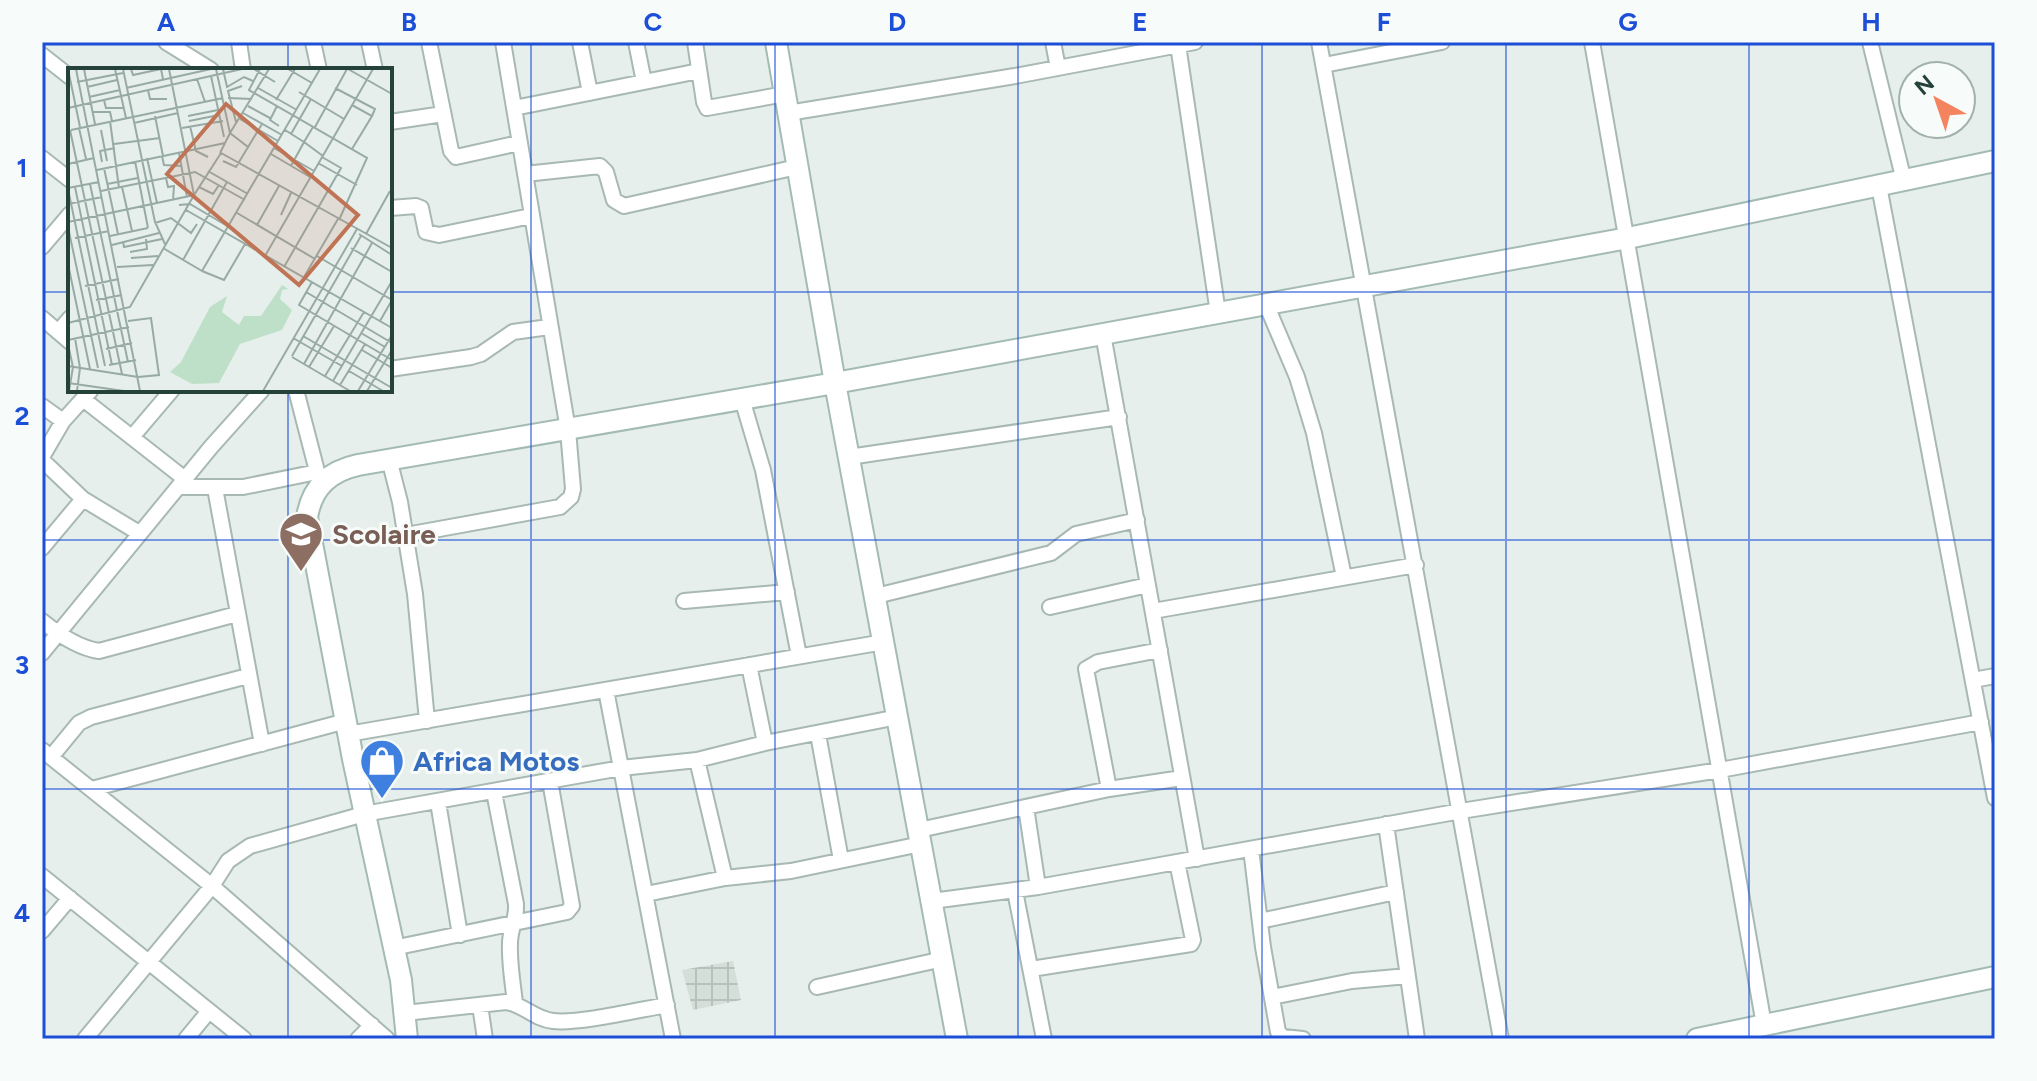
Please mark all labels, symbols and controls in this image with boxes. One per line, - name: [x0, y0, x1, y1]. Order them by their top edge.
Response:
- text: A: [157, 6, 176, 38]
- text: B: [401, 6, 417, 38]
- text: C: [644, 6, 663, 38]
- text: D: [888, 6, 906, 38]
- text: E: [1132, 6, 1148, 38]
- text: F: [1377, 6, 1391, 38]
- text: G: [1618, 6, 1638, 38]
- text: H: [1861, 6, 1881, 38]
- north arrow: [1897, 60, 1977, 140]
- inset map: [68, 68, 392, 392]
- text: N: [1909, 69, 1940, 101]
- text: 1: [17, 152, 27, 184]
- text: 2: [14, 400, 30, 432]
- school or university icon: Scolaire: [277, 510, 325, 573]
- place label: Scolaire: [332, 517, 436, 551]
- text: 3: [15, 649, 29, 681]
- shop icon: Africa Motos: [358, 737, 406, 800]
- place label: Africa Motos: [413, 744, 579, 778]
- text: 4: [14, 897, 30, 929]

